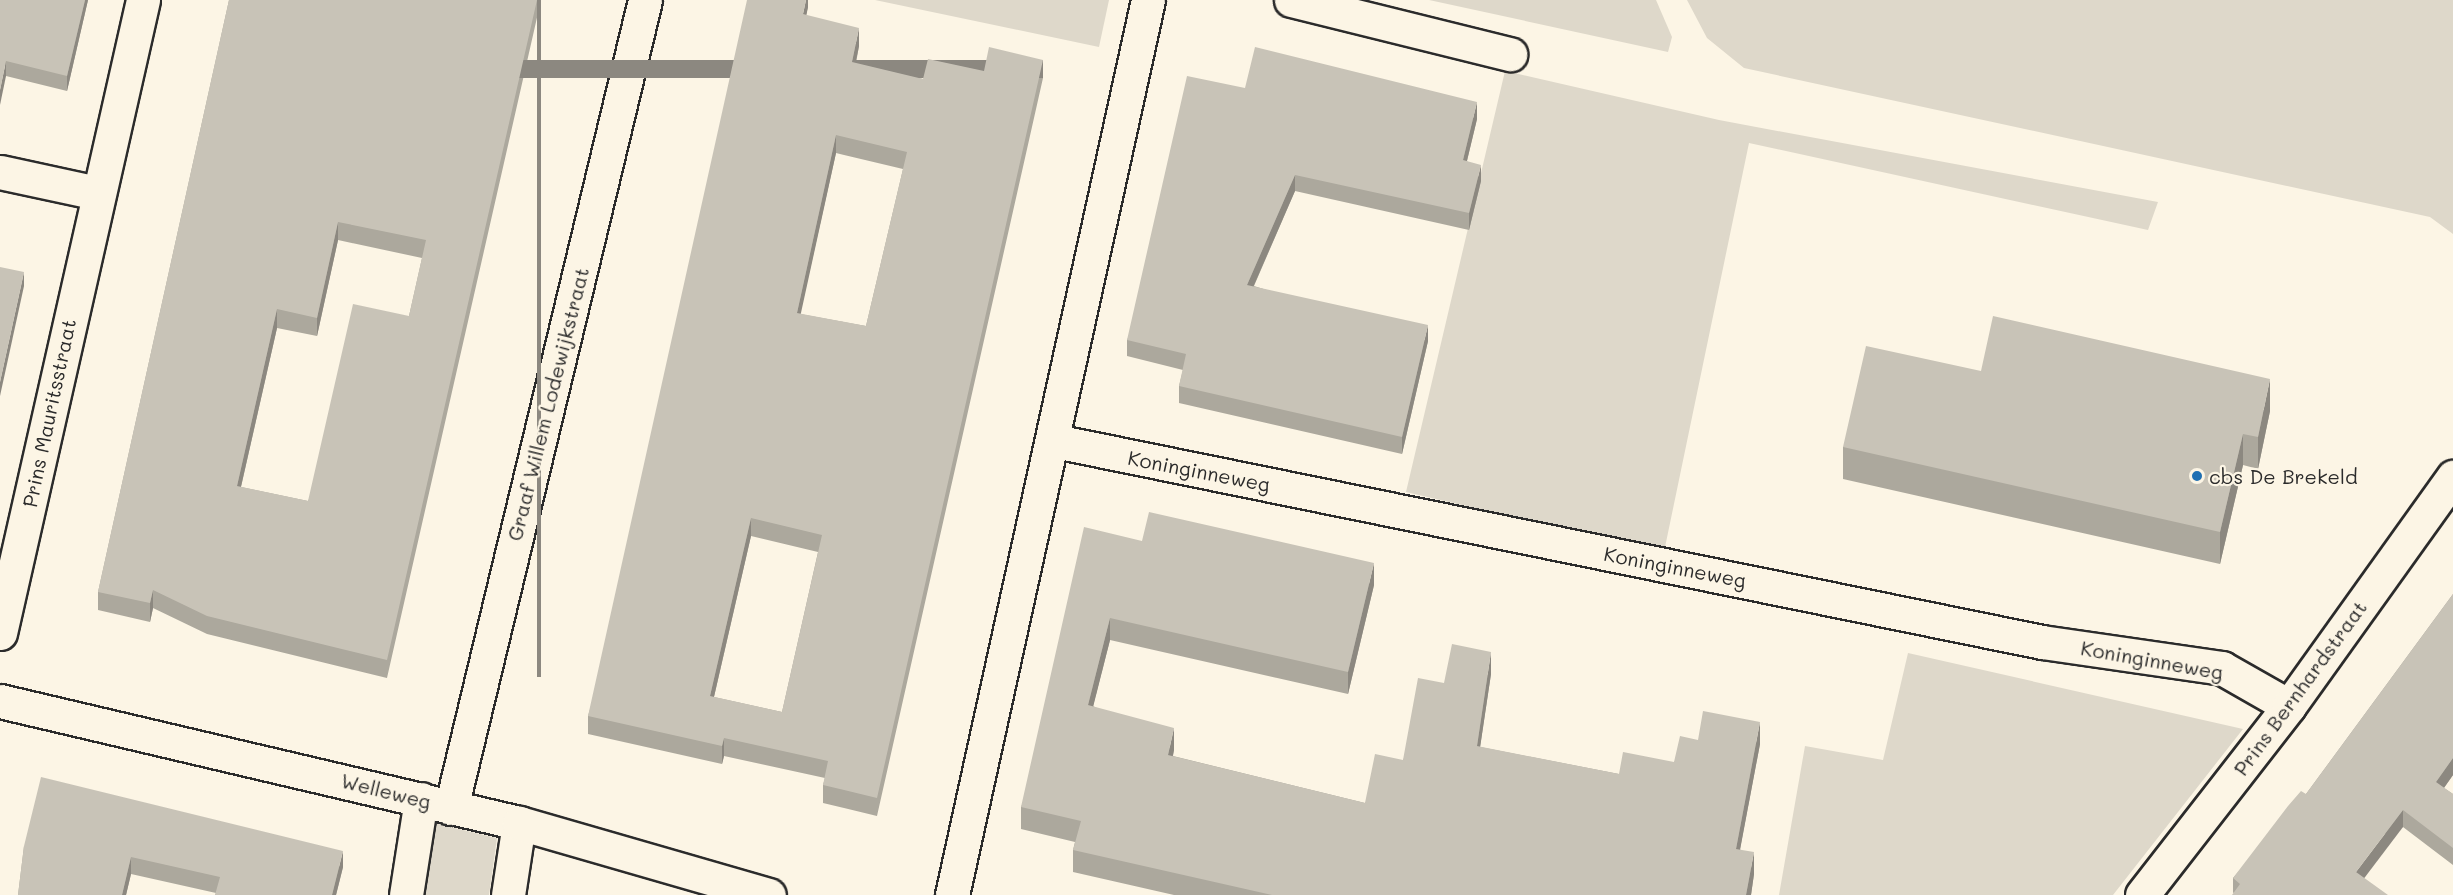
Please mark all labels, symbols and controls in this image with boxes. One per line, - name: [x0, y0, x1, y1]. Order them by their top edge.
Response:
- street label: Graaf Willem Lodewijkstraat: [502, 265, 594, 543]
- street label: Prins Mauritsstraat: [17, 317, 81, 509]
- street label: Koninginneweg: [1126, 445, 1272, 497]
- place label: cbs De Brekeld: [2209, 464, 2358, 488]
- marker: cbs De Brekeld: [2190, 469, 2204, 483]
- street label: Koninginneweg: [1602, 541, 1748, 593]
- street label: Prins Bernhardstraat: [2229, 596, 2371, 780]
- street label: Koninginneweg: [2079, 636, 2225, 684]
- street label: Welleweg: [339, 768, 433, 814]

